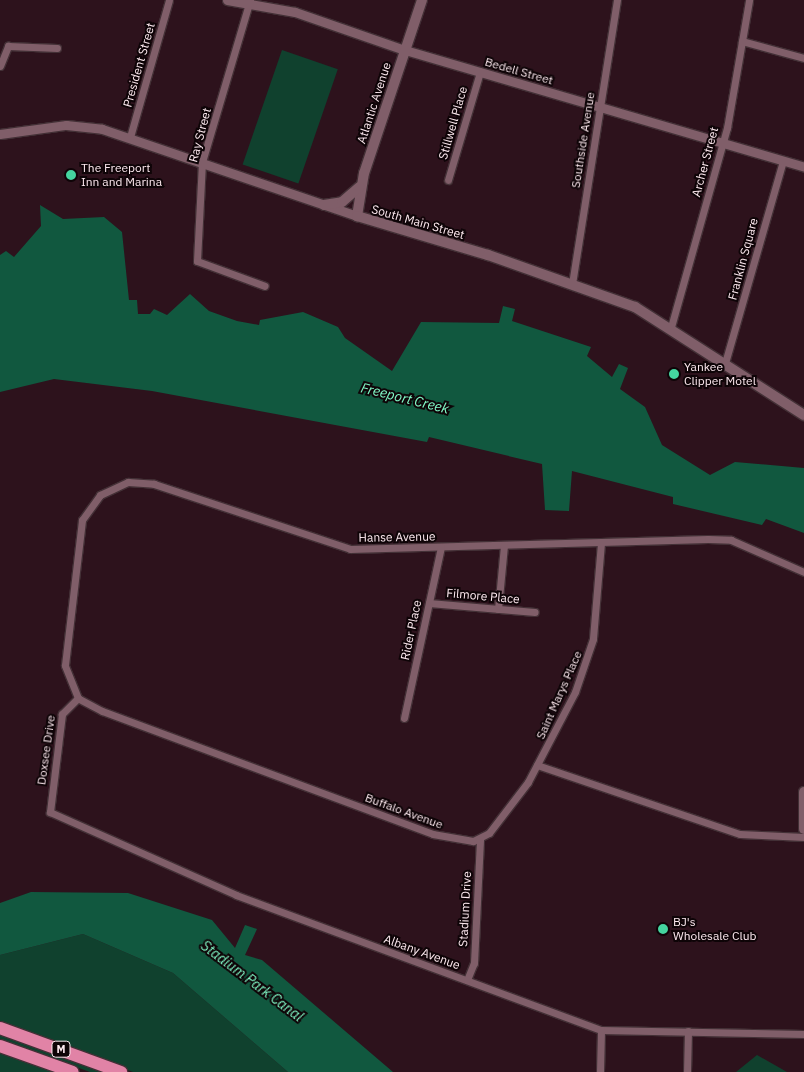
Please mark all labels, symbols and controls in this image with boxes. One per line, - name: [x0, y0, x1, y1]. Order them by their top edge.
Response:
- street label: President Street: [120, 21, 158, 109]
- street label: Bedell Street: [483, 54, 555, 88]
- street label: Atlantic Avenue: [354, 61, 394, 145]
- street label: Stillwell Place: [436, 85, 470, 161]
- street label: Southside Avenue: [568, 91, 598, 189]
- street label: Ray Street: [186, 106, 214, 164]
- street label: Archer Street: [689, 126, 721, 198]
- place label: The Freeport Inn and Marina: [81, 161, 162, 189]
- marker: The Freeport Inn and Marina: [65, 169, 77, 181]
- street label: South Main Street: [370, 202, 466, 242]
- street label: Franklin Square: [725, 216, 761, 302]
- place label: Yankee Clipper Motel: [684, 360, 756, 388]
- marker: Yankee Clipper Motel: [668, 368, 680, 380]
- water label: Freeport Creek: [359, 379, 451, 417]
- street label: Hanse Avenue: [358, 529, 436, 545]
- street label: Filmore Place: [446, 586, 520, 606]
- street label: Rider Place: [398, 599, 424, 661]
- street label: Saint Marys Place: [533, 649, 585, 741]
- street label: Doxsee Drive: [34, 714, 58, 786]
- street label: Buffalo Avenue: [363, 790, 445, 832]
- street label: Stadium Drive: [456, 871, 474, 947]
- place label: BJ's Wholesale Club: [673, 915, 757, 943]
- marker: BJ's Wholesale Club: [657, 923, 669, 935]
- street label: Albany Avenue: [382, 932, 462, 972]
- water label: Stadium Park Canal: [198, 937, 306, 1025]
- road number: M: [51, 1040, 71, 1058]

